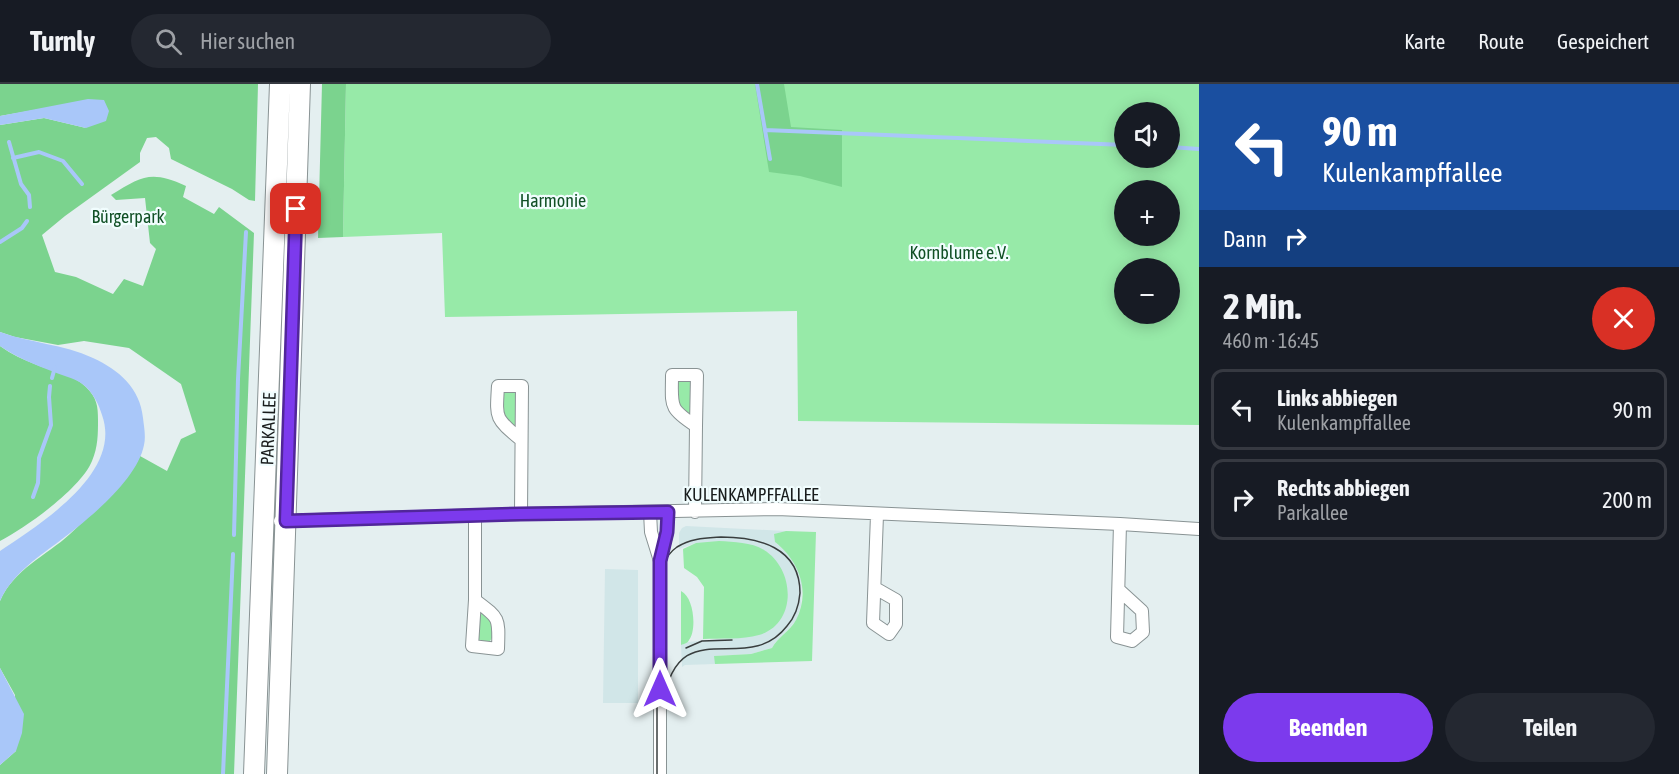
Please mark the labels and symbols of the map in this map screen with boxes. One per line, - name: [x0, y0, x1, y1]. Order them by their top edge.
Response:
- pin: [270, 183, 321, 234]
- park label: Harmonie: [520, 190, 586, 211]
- park label: Bürgerpark: [92, 206, 165, 227]
- park label: Kornblume e.V.: [909, 242, 1009, 263]
- street label: PARKALLEE: [256, 392, 280, 466]
- street label: KULENKAMPFFALLEE: [683, 484, 819, 505]
- position arrow: [628, 657, 692, 721]

